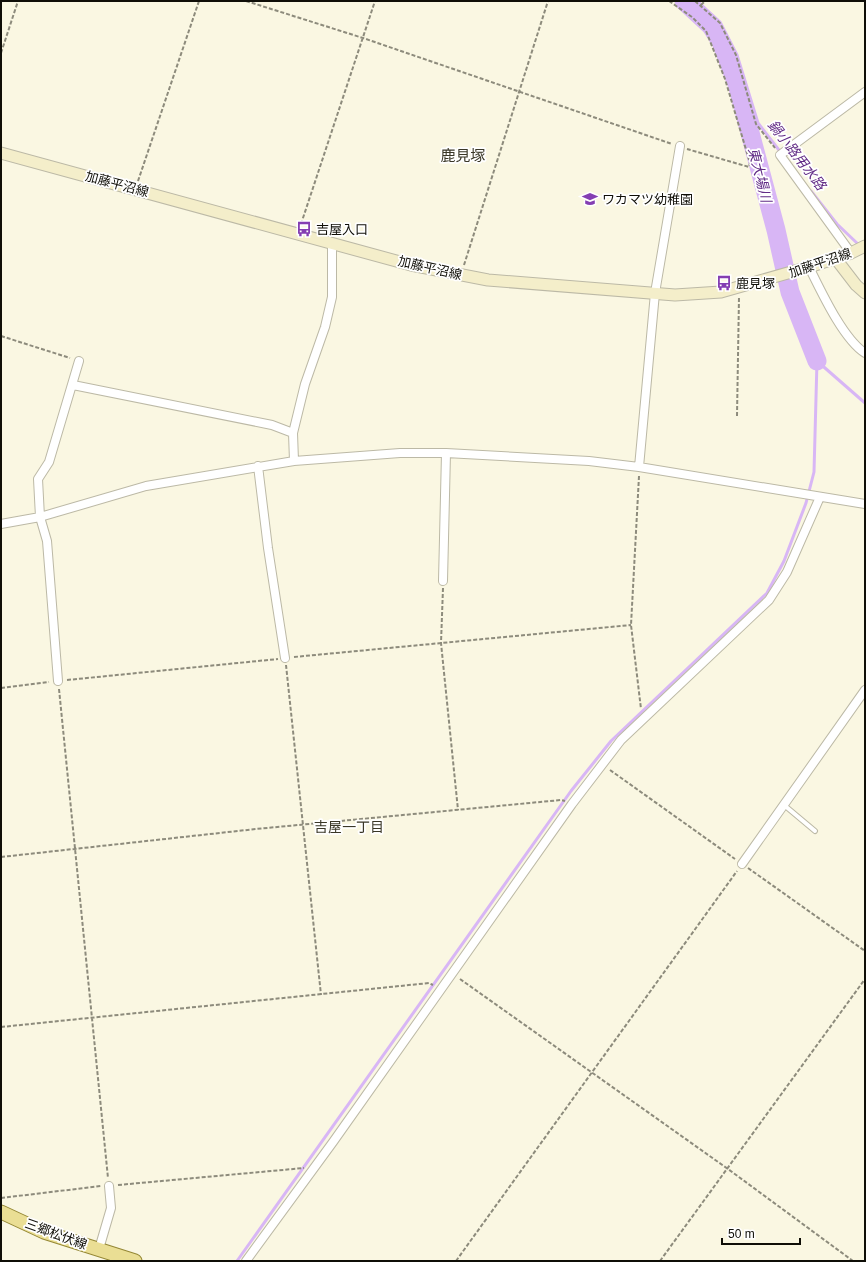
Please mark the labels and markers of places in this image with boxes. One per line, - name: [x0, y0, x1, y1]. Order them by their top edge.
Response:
- school or university icon: ワカマツ幼稚園: [581, 190, 599, 208]
- place label: ワカマツ幼稚園: [602, 192, 693, 207]
- bus stop icon: 吉屋入口: [295, 220, 313, 238]
- place label: 吉屋入口: [316, 222, 368, 237]
- bus stop icon: 鹿見塚: [715, 274, 733, 292]
- place label: 鹿見塚: [736, 276, 775, 291]

